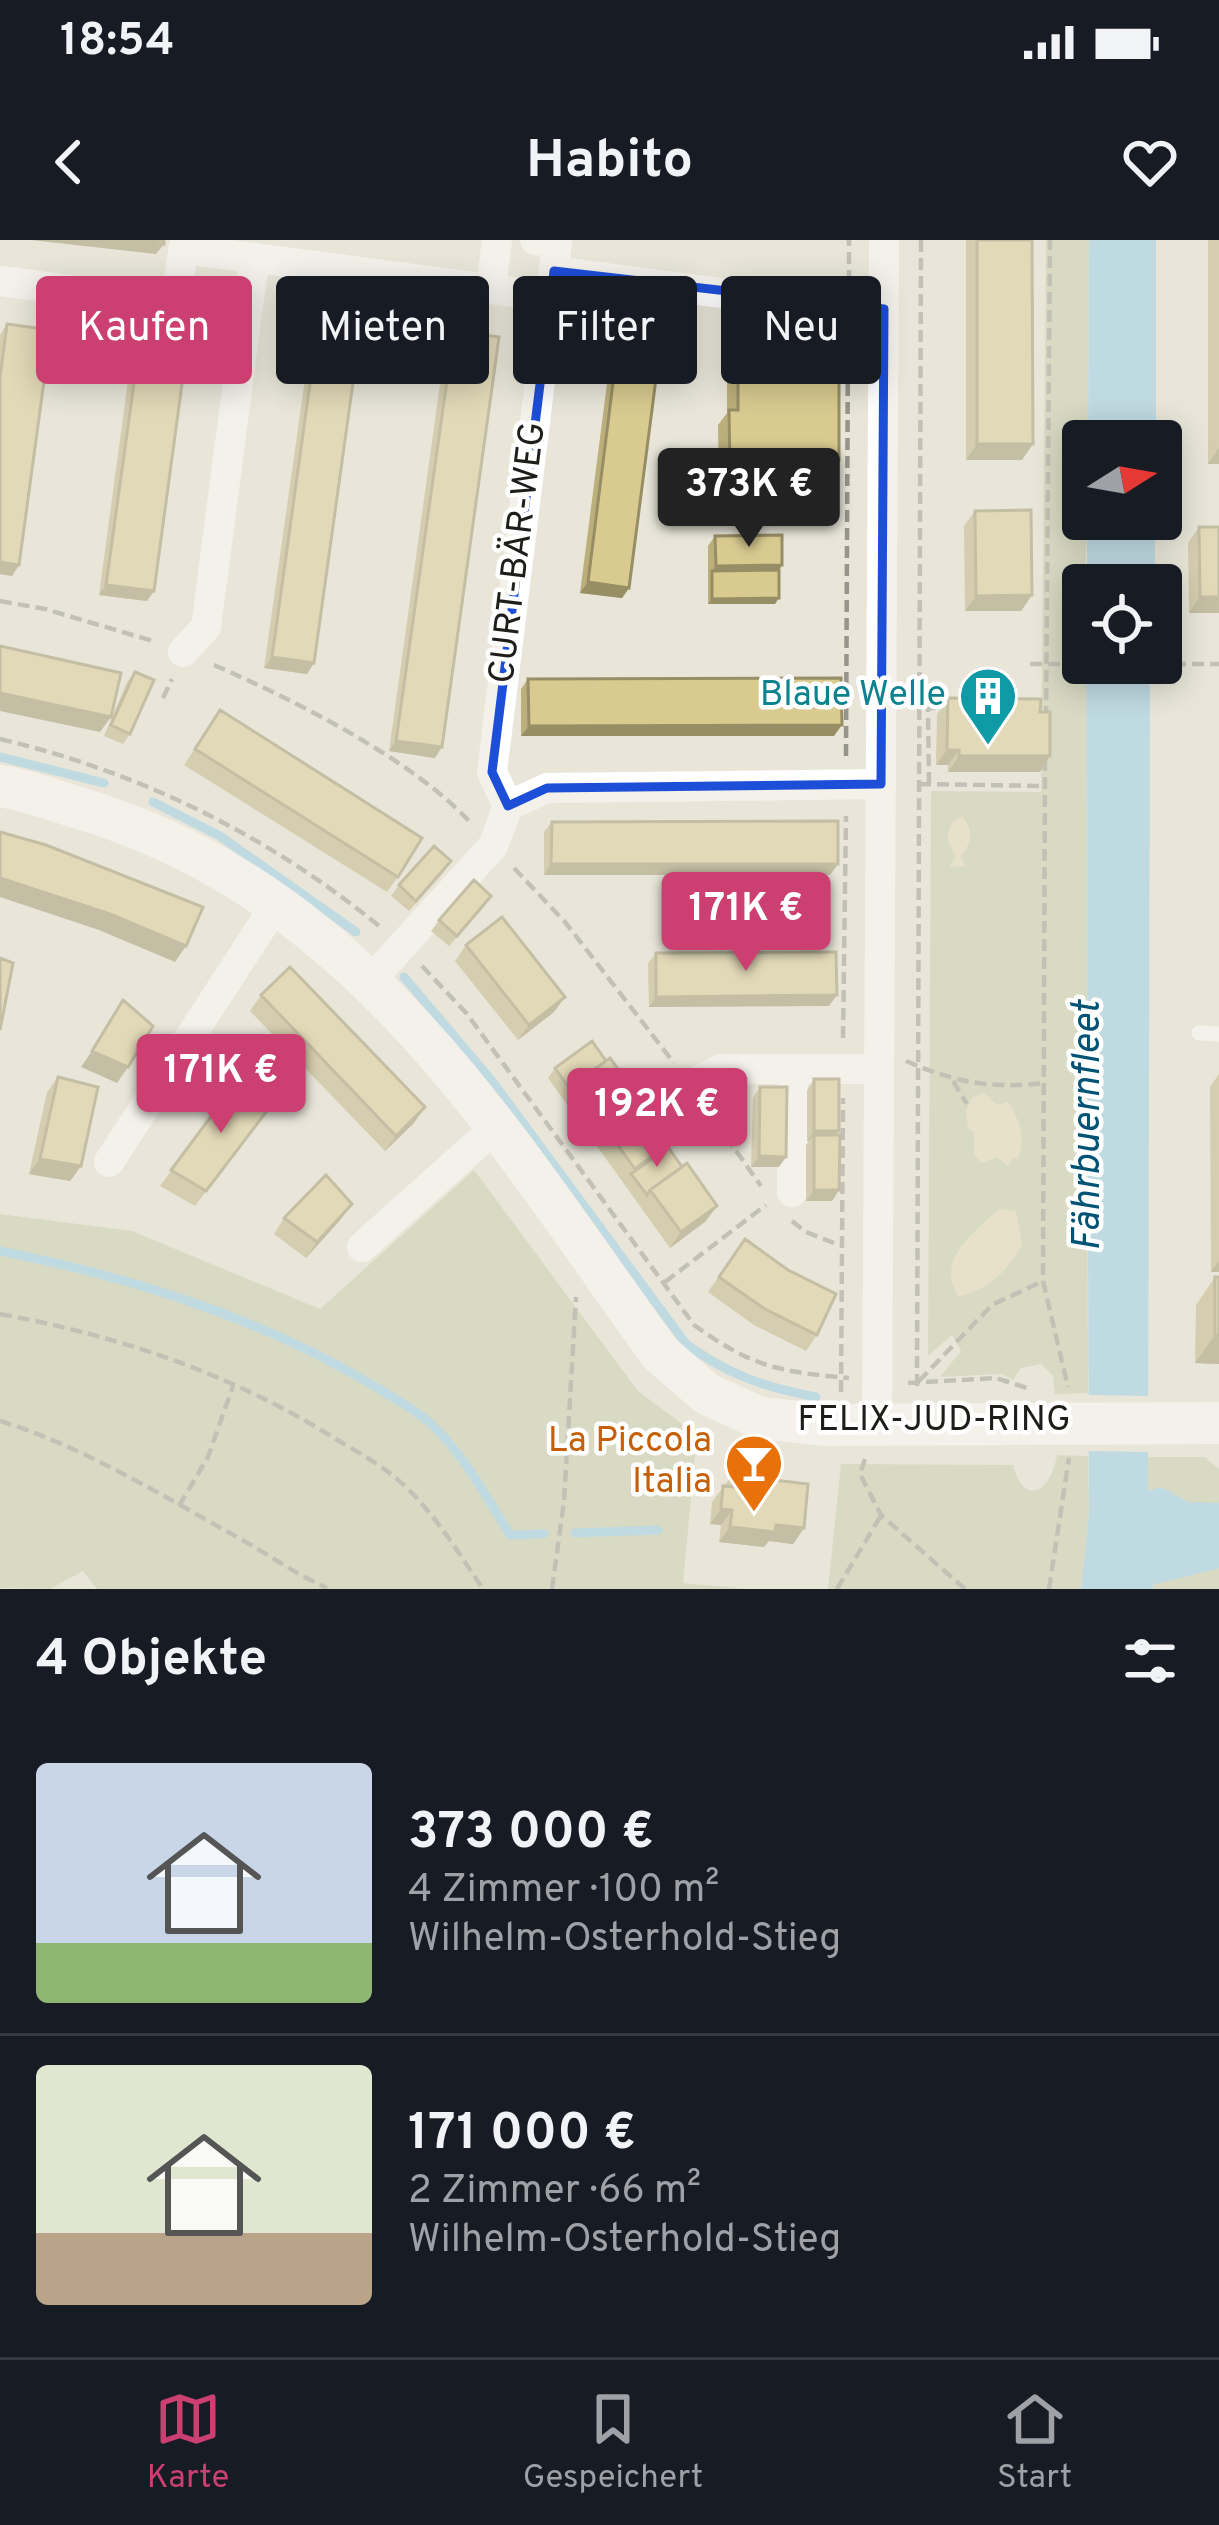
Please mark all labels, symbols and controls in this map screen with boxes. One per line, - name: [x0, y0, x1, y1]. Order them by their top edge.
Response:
- text: 18:54: [60, 14, 175, 71]
- text: Habito: [526, 128, 693, 197]
- icon: back: [36, 129, 102, 195]
- icon: heart: [1117, 129, 1183, 195]
- chip: Kaufen: [36, 276, 252, 384]
- chip: Mieten: [276, 276, 489, 384]
- chip: Filter: [513, 276, 697, 384]
- chip: Neu: [721, 276, 881, 384]
- street label: CURT-BÄR-WEG: [479, 419, 558, 686]
- north arrow: [1062, 420, 1182, 540]
- map controls: [1062, 420, 1182, 684]
- pin: 373K €: [651, 448, 847, 550]
- text: 373K €: [685, 462, 813, 511]
- button: locate: [1062, 564, 1182, 684]
- building icon: Blaue Welle: [957, 665, 1019, 747]
- place label: Blaue Welle: [760, 673, 946, 719]
- pin: 171K €: [648, 872, 844, 974]
- text: 171K €: [689, 886, 803, 935]
- water label: Fährbuernfleet: [1065, 999, 1114, 1251]
- pin: 171K €: [123, 1034, 319, 1136]
- text: 171K €: [164, 1048, 278, 1097]
- pin: 192K €: [559, 1068, 755, 1170]
- text: 192K €: [594, 1082, 720, 1131]
- street label: FELIX-JUD-RING: [797, 1398, 1071, 1444]
- place label: La Piccola Italia: [548, 1419, 712, 1506]
- bar icon: La Piccola Italia: [723, 1432, 785, 1514]
- icon: filters: [1117, 1628, 1183, 1694]
- text: 4 Objekte: [36, 1629, 267, 1694]
- text: 373 000 €: [408, 1802, 654, 1867]
- icon: home: [132, 1811, 276, 1955]
- text: 4 Zimmer · 100 m²: [408, 1867, 719, 1916]
- text: Wilhelm-Osterhold-Stieg: [408, 1916, 841, 1965]
- text: 171 000 €: [408, 2103, 636, 2168]
- icon: home: [132, 2113, 276, 2257]
- text: 2 Zimmer · 66 m²: [408, 2168, 701, 2217]
- text: Wilhelm-Osterhold-Stieg: [408, 2217, 841, 2266]
- tab: Karte: [147, 2386, 229, 2500]
- tab: Gespeichert: [523, 2386, 703, 2500]
- tab: Start: [997, 2386, 1072, 2500]

